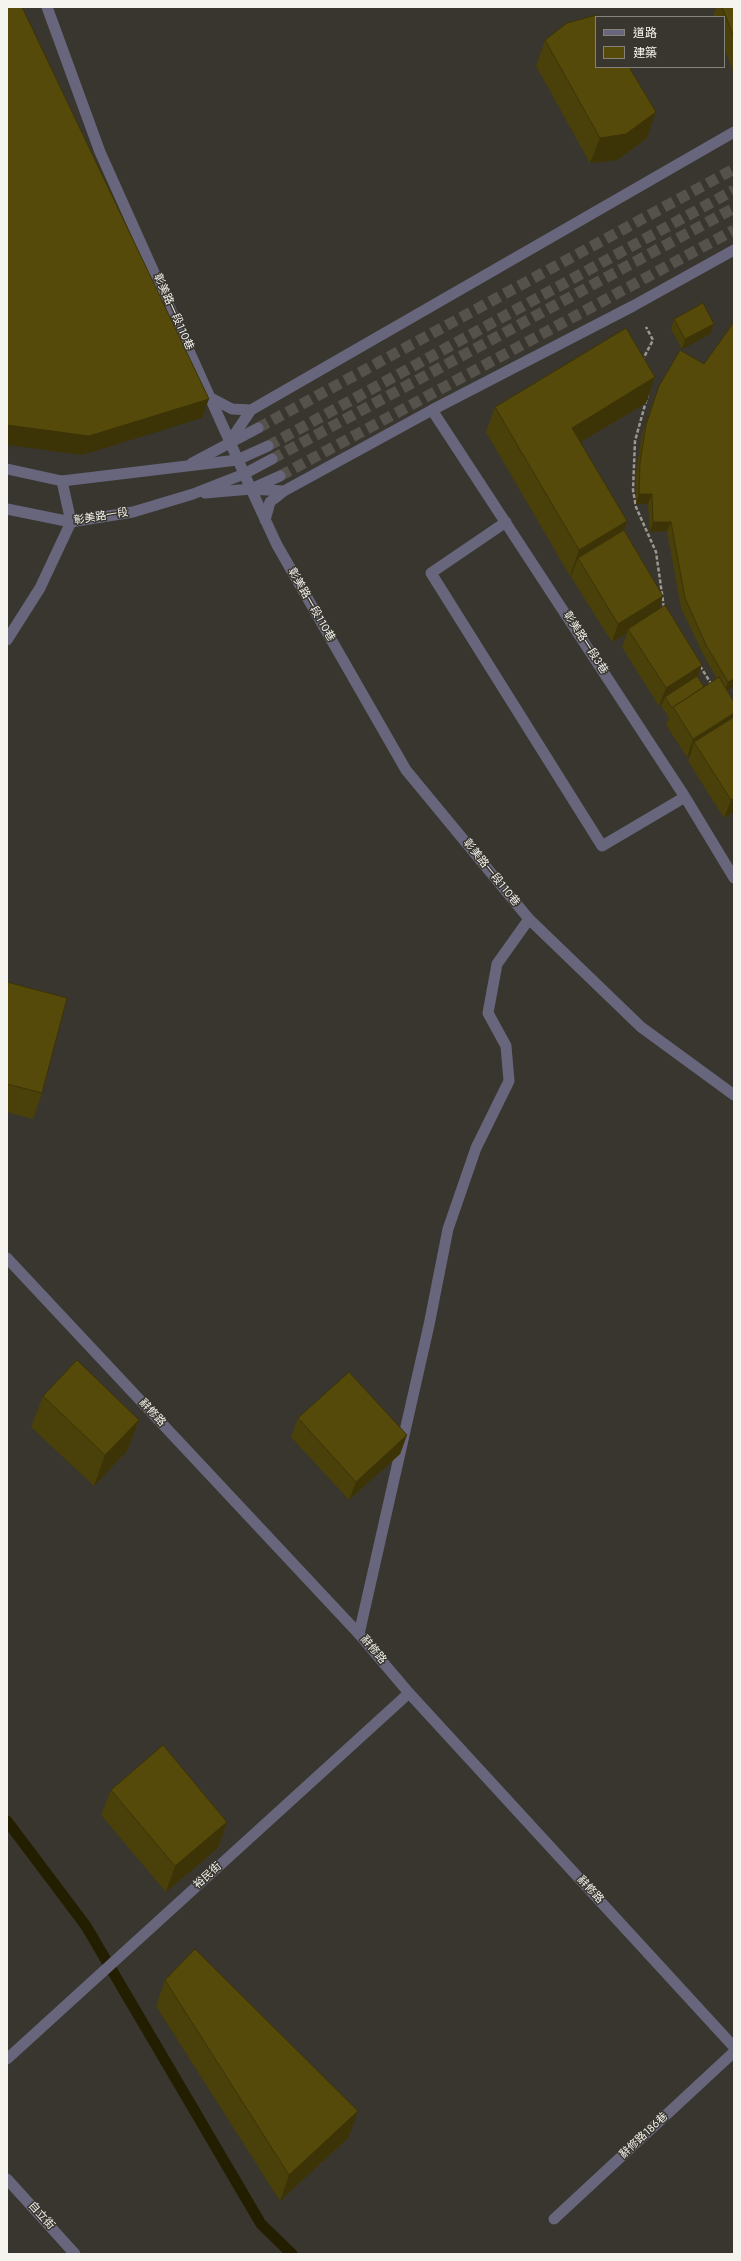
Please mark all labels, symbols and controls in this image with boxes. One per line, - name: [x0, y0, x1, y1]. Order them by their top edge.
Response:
- legend: [595, 16, 725, 68]
- text: 道路: [633, 24, 657, 42]
- text: 建築: [633, 44, 657, 62]
- street label: 彰美路一段110巷: [150, 272, 196, 352]
- street label: 彰美路一段: [73, 506, 129, 528]
- street label: 彰美路一段110巷: [285, 566, 337, 644]
- street label: 彰美路一段3巷: [560, 609, 610, 677]
- street label: 彰美路一段110巷: [460, 837, 522, 909]
- street label: 辭修路: [136, 1396, 168, 1430]
- street label: 辭修路: [357, 1633, 389, 1667]
- street label: 裕民街: [191, 1860, 225, 1892]
- street label: 辭修路: [574, 1873, 606, 1907]
- street label: 辭修路186巷: [617, 2110, 671, 2162]
- street label: 自立街: [25, 2199, 57, 2233]

